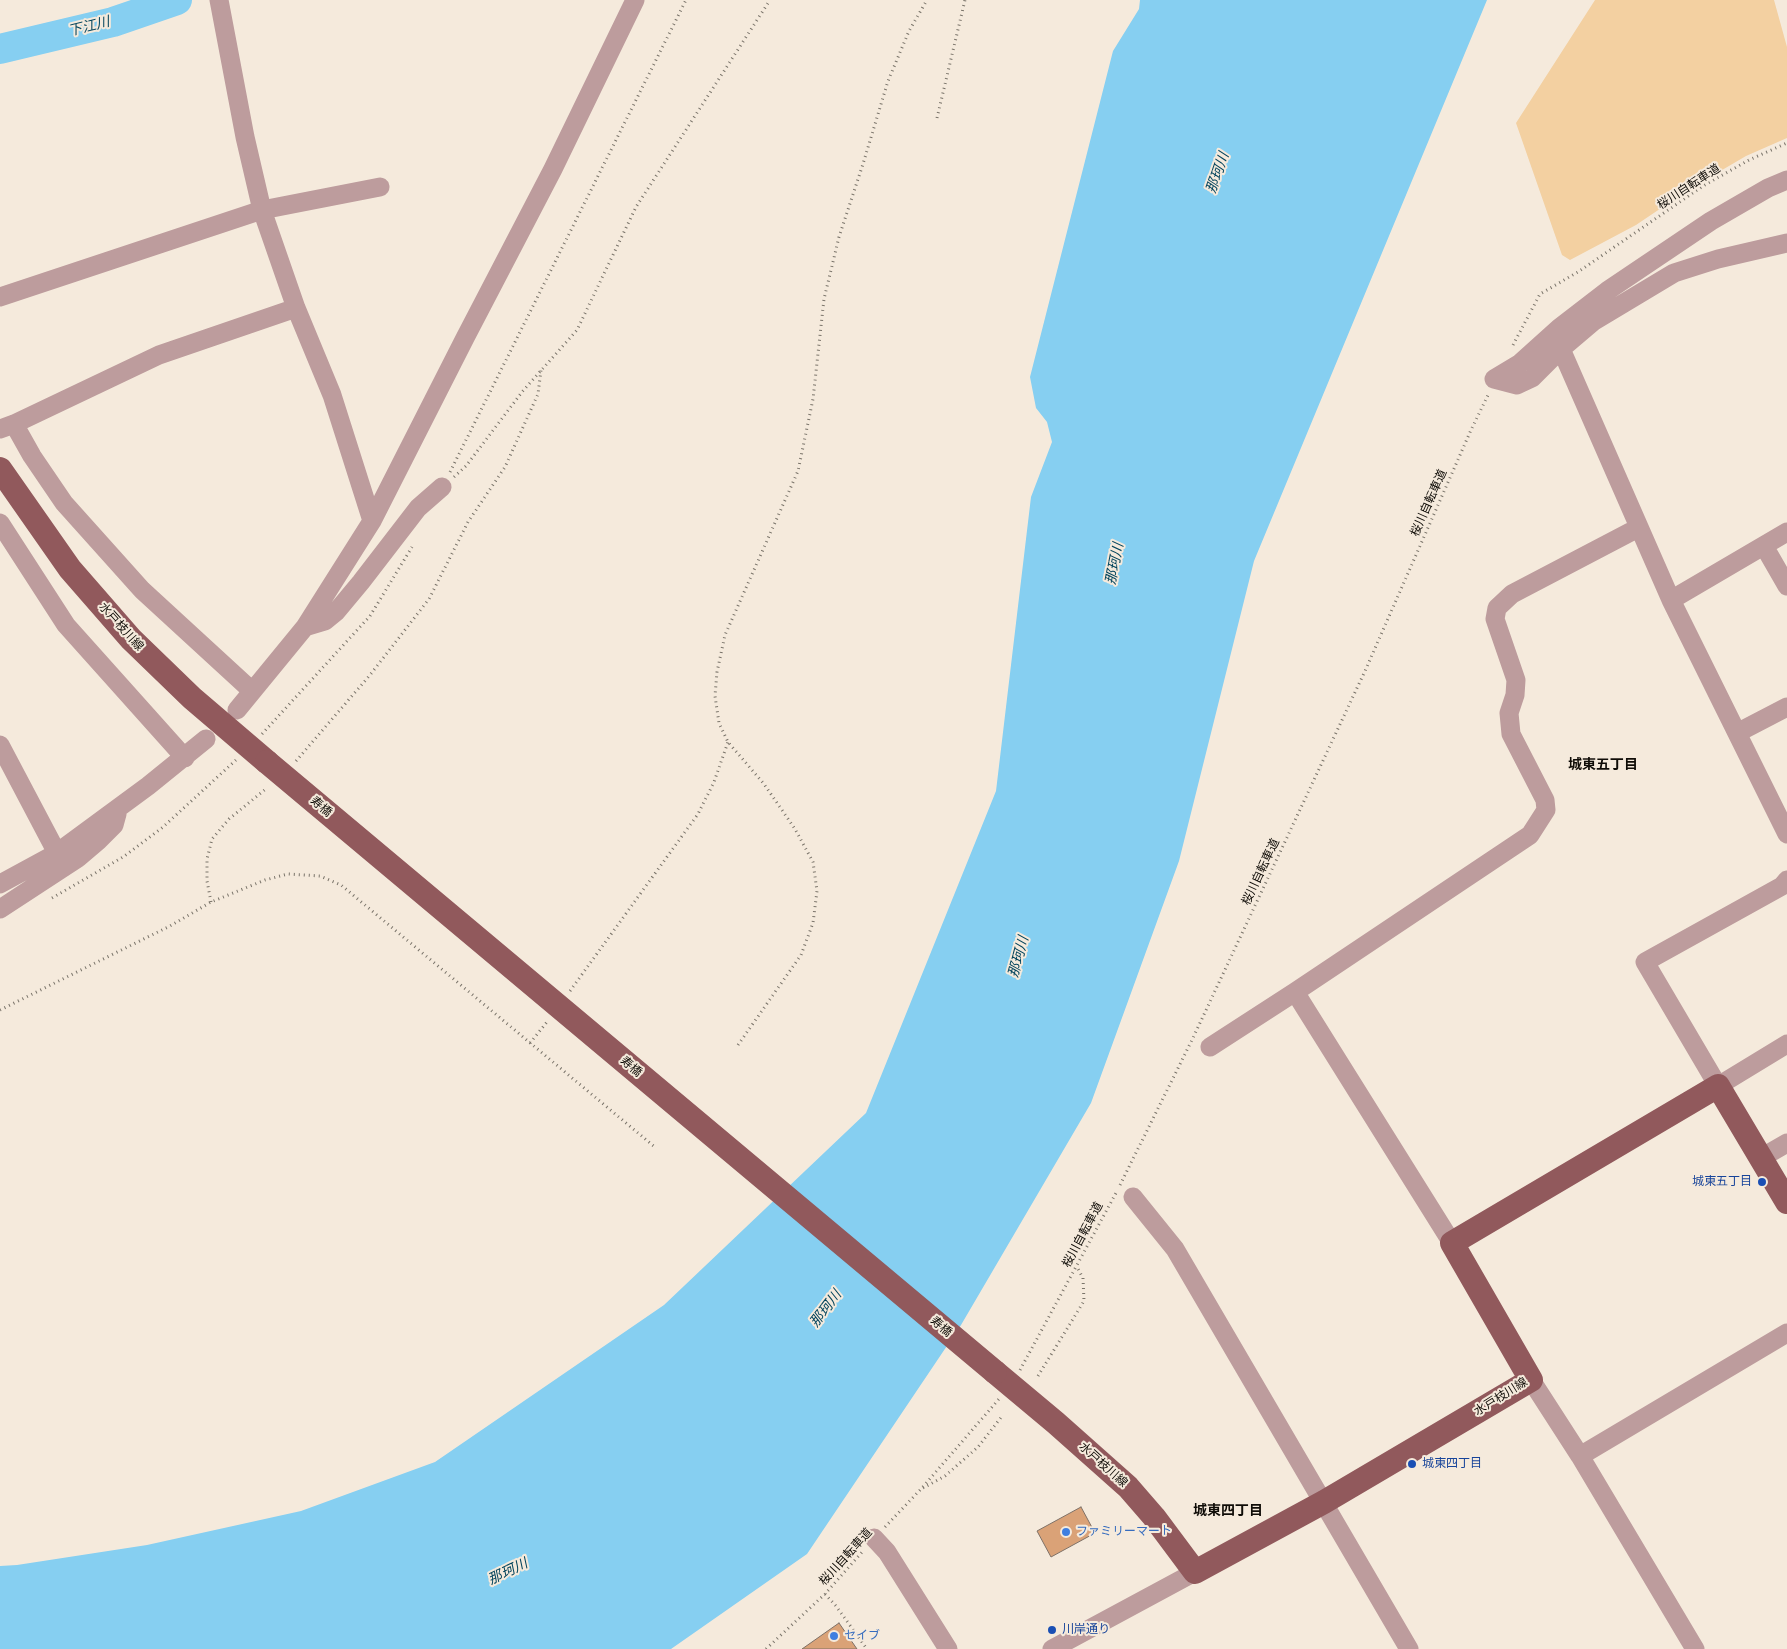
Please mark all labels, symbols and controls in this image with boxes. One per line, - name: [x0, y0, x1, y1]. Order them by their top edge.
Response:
- water label: 下江川: [67, 14, 111, 40]
- water label: 那珂川: [1203, 150, 1233, 196]
- street label: 桜川自転車道: [1655, 161, 1723, 213]
- street label: 桜川自転車道: [1408, 467, 1450, 539]
- water label: 那珂川: [1103, 542, 1127, 586]
- street label: 水戸枝川線: [96, 600, 146, 654]
- district label: 城東五丁目: [1568, 757, 1638, 773]
- street label: 寿橋: [307, 794, 335, 820]
- street label: 桜川自転車道: [1239, 836, 1283, 908]
- water label: 那珂川: [1005, 935, 1033, 979]
- street label: 寿橋: [617, 1054, 645, 1080]
- place label: 城東五丁目: [1692, 1175, 1752, 1189]
- marker: 城東五丁目: [1756, 1176, 1768, 1188]
- street label: 桜川自転車道: [1060, 1200, 1106, 1270]
- water label: 那珂川: [807, 1287, 845, 1331]
- street label: 寿橋: [927, 1314, 955, 1340]
- street label: 水戸枝川線: [1472, 1375, 1530, 1419]
- street label: 水戸枝川線: [1076, 1440, 1130, 1490]
- place label: 城東四丁目: [1422, 1457, 1482, 1471]
- marker: 城東四丁目: [1406, 1458, 1418, 1470]
- district label: 城東四丁目: [1193, 1503, 1263, 1519]
- street label: 桜川自転車道: [817, 1525, 875, 1589]
- place label: ファミリーマート: [1076, 1525, 1172, 1539]
- marker: ファミリーマート: [1060, 1526, 1072, 1538]
- water label: 那珂川: [485, 1555, 531, 1589]
- place label: 川岸通り: [1062, 1623, 1110, 1637]
- marker: 川岸通り: [1046, 1624, 1058, 1636]
- place label: セイブ: [844, 1629, 880, 1643]
- marker: セイブ: [828, 1630, 840, 1642]

